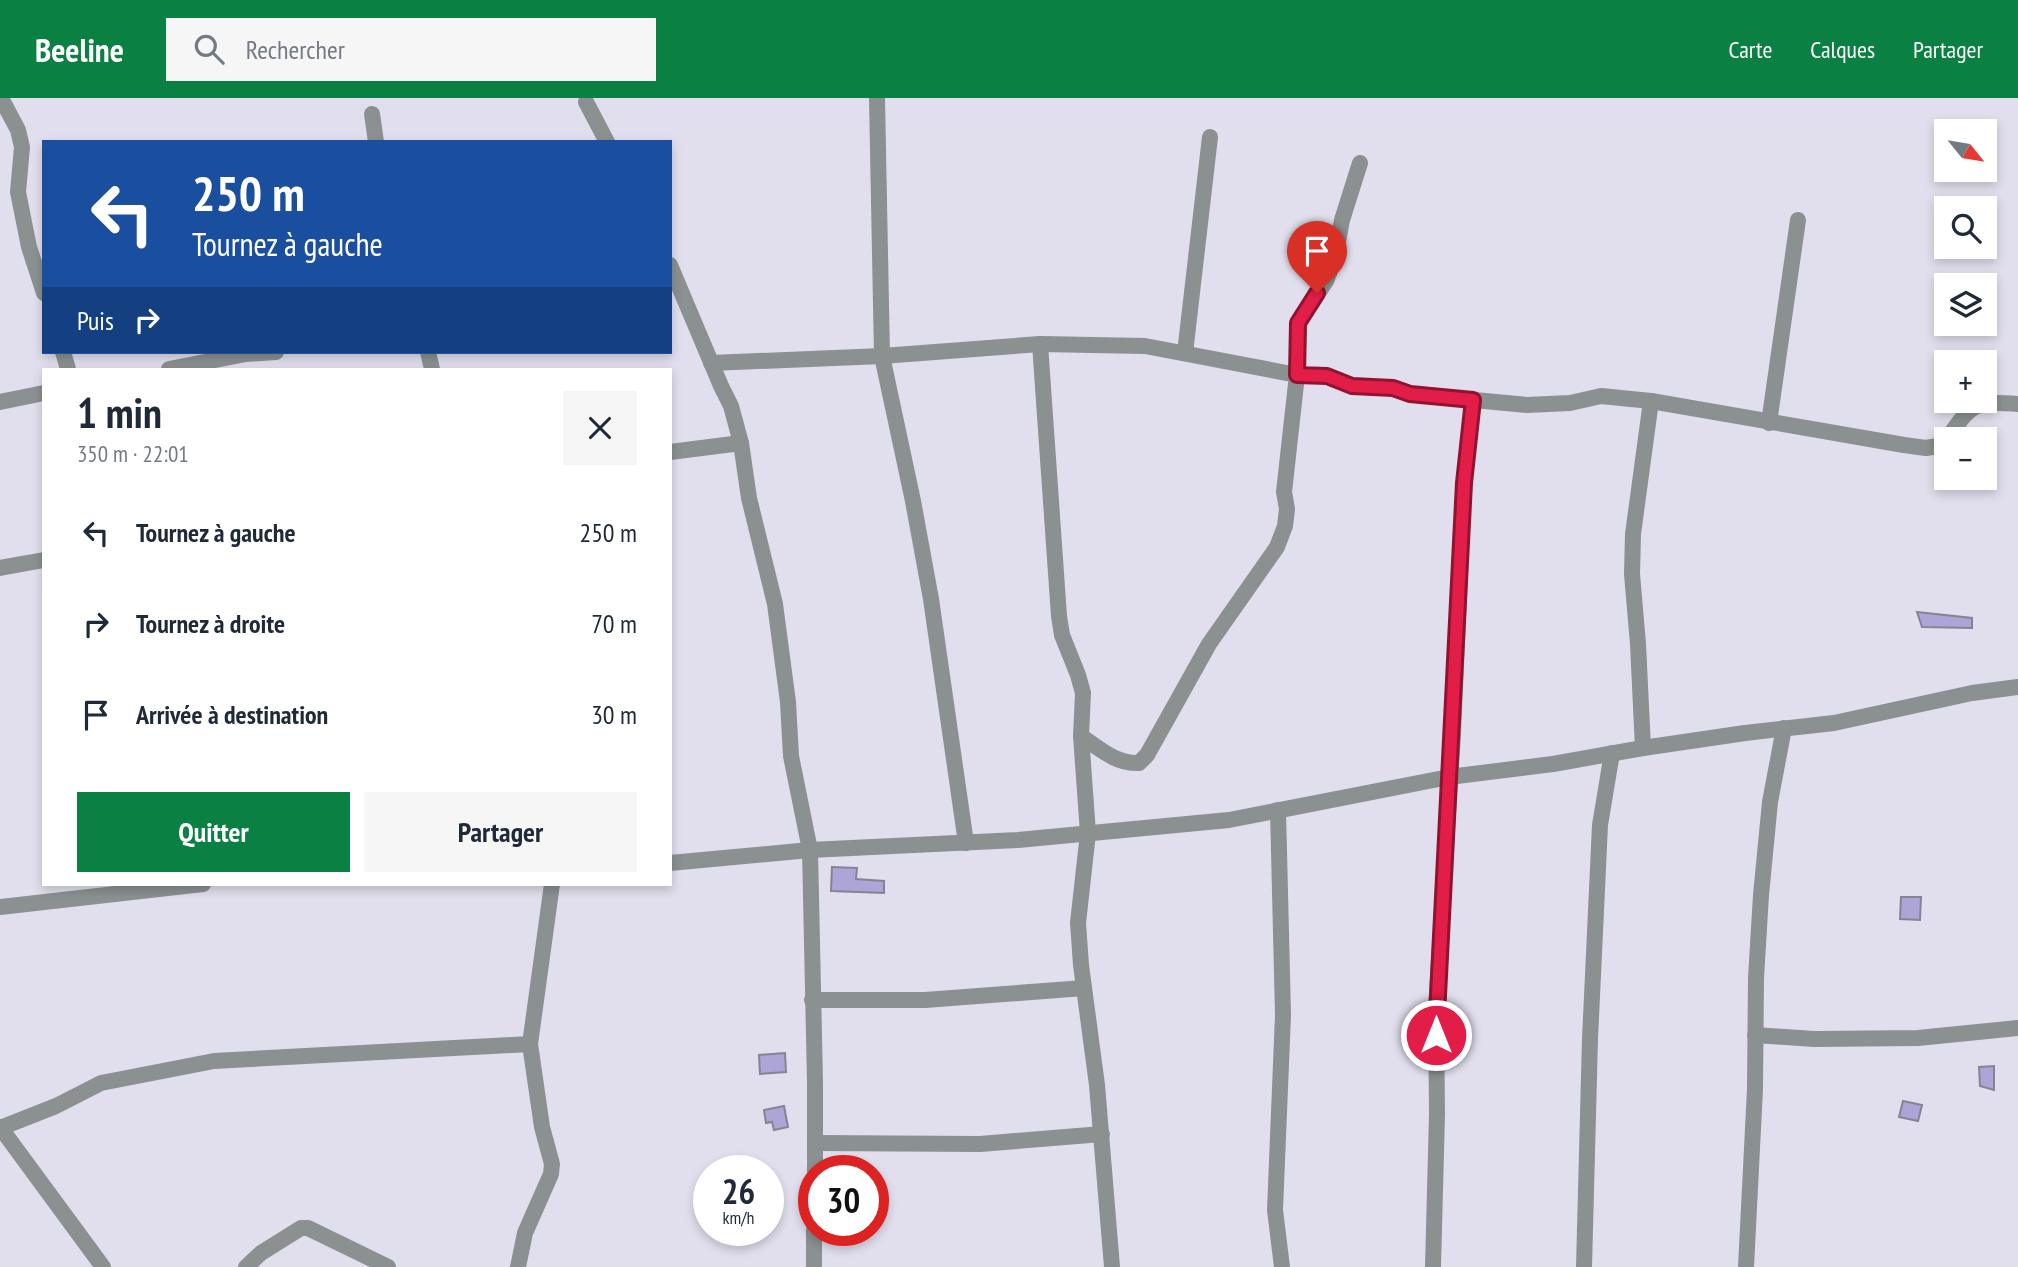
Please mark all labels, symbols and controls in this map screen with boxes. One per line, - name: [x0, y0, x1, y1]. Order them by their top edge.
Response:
- search box: [166, 18, 656, 81]
- text: Beeline: [35, 28, 124, 71]
- icon: search: [190, 30, 228, 68]
- text: Rechercher: [246, 33, 345, 66]
- text: Carte: [1729, 34, 1772, 65]
- text: Calques: [1810, 34, 1875, 65]
- text: Partager: [1913, 34, 1983, 65]
- north arrow: [1934, 119, 1997, 182]
- map controls: [1934, 119, 1997, 490]
- text: 250 m: [192, 161, 305, 225]
- icon: left: [77, 168, 168, 259]
- button: search: [1934, 196, 1997, 259]
- pin: [1287, 221, 1347, 293]
- text: Tournez à gauche: [192, 223, 383, 265]
- icon: arrive: [1298, 232, 1336, 270]
- button: layers: [1934, 273, 1997, 336]
- icon: right: [128, 301, 166, 339]
- text: Puis: [77, 304, 114, 337]
- button: +: [1934, 350, 1997, 413]
- text: 1 min: [77, 385, 162, 440]
- button: close: [563, 391, 637, 465]
- button: −: [1934, 427, 1997, 490]
- text: 350 m · 22:01: [77, 439, 189, 468]
- icon: left: [77, 514, 115, 552]
- text: Tournez à gauche: [136, 516, 296, 549]
- text: 250 m: [579, 516, 637, 549]
- icon: right: [77, 605, 115, 643]
- text: Tournez à droite: [136, 607, 285, 640]
- text: 70 m: [591, 607, 637, 640]
- icon: arrive: [77, 696, 115, 734]
- text: Arrivée à destination: [136, 698, 328, 731]
- text: 30 m: [591, 698, 637, 731]
- button: Quitter: [77, 792, 350, 872]
- button: Partager: [364, 792, 637, 872]
- position arrow: [1399, 998, 1473, 1072]
- speed limit sign: 30: [798, 1155, 889, 1246]
- text: 26: [722, 1168, 755, 1214]
- text: km/h: [723, 1206, 754, 1229]

